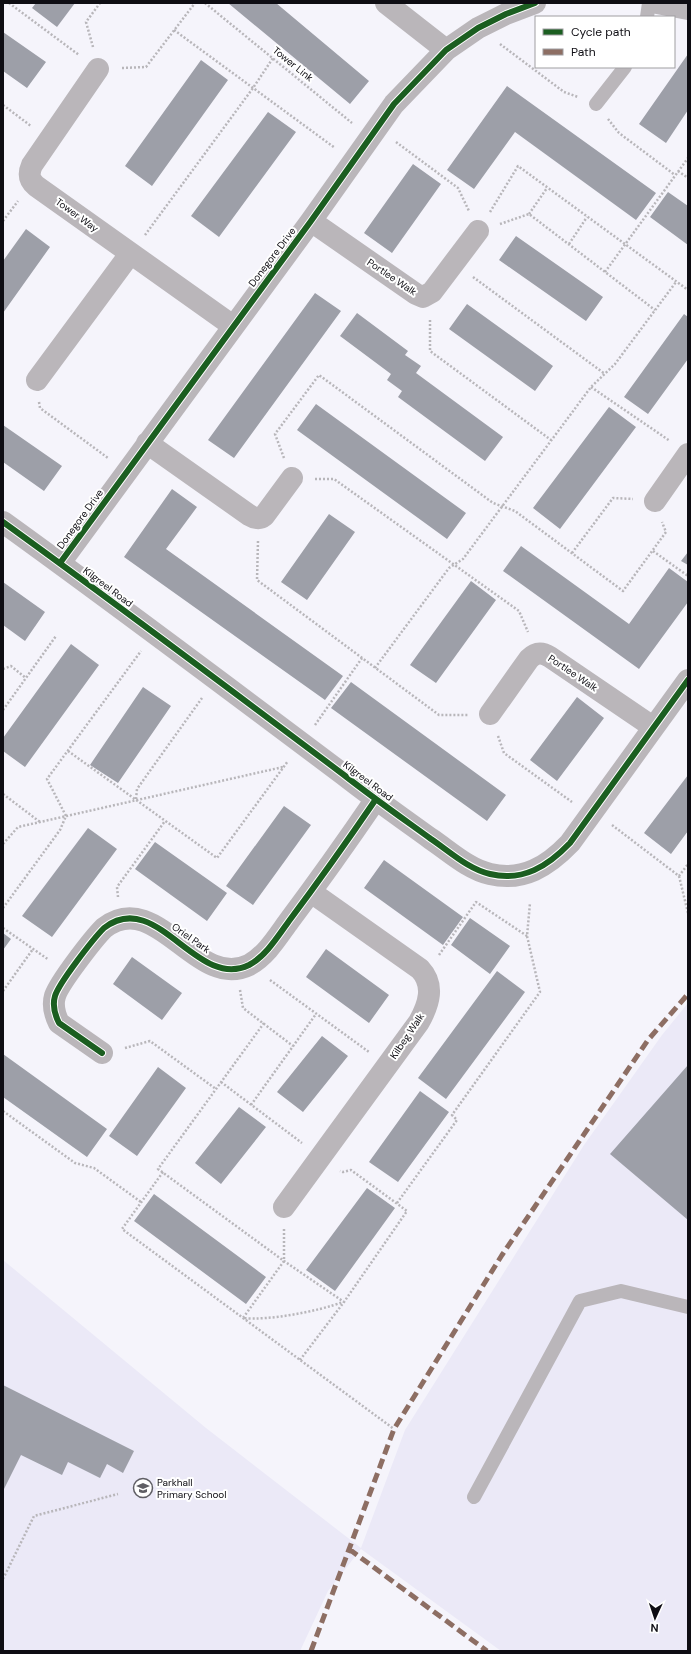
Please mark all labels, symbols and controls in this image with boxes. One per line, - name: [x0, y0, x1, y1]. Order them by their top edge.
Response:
- legend: [535, 16, 675, 68]
- text: Cycle path: [571, 24, 631, 40]
- street label: Tower Link: [270, 44, 316, 84]
- text: Path: [571, 44, 596, 60]
- street label: Tower Way: [53, 195, 101, 235]
- street label: Donegore Drive: [245, 224, 299, 289]
- street label: Portlee Walk: [365, 256, 419, 298]
- street label: Donegore Drive: [54, 486, 106, 552]
- street label: Kilgreel Road: [80, 564, 136, 610]
- street label: Portlee Walk: [546, 652, 600, 694]
- street label: Kilgreel Road: [340, 758, 396, 804]
- street label: Oriel Park: [169, 920, 213, 956]
- street label: Kilbeg Walk: [387, 1011, 427, 1061]
- place label: Parkhall Primary School: [157, 1476, 227, 1501]
- school or university icon: Parkhall Primary School: [132, 1477, 154, 1499]
- north arrow: [635, 1598, 675, 1638]
- text: N: [650, 1621, 659, 1635]

